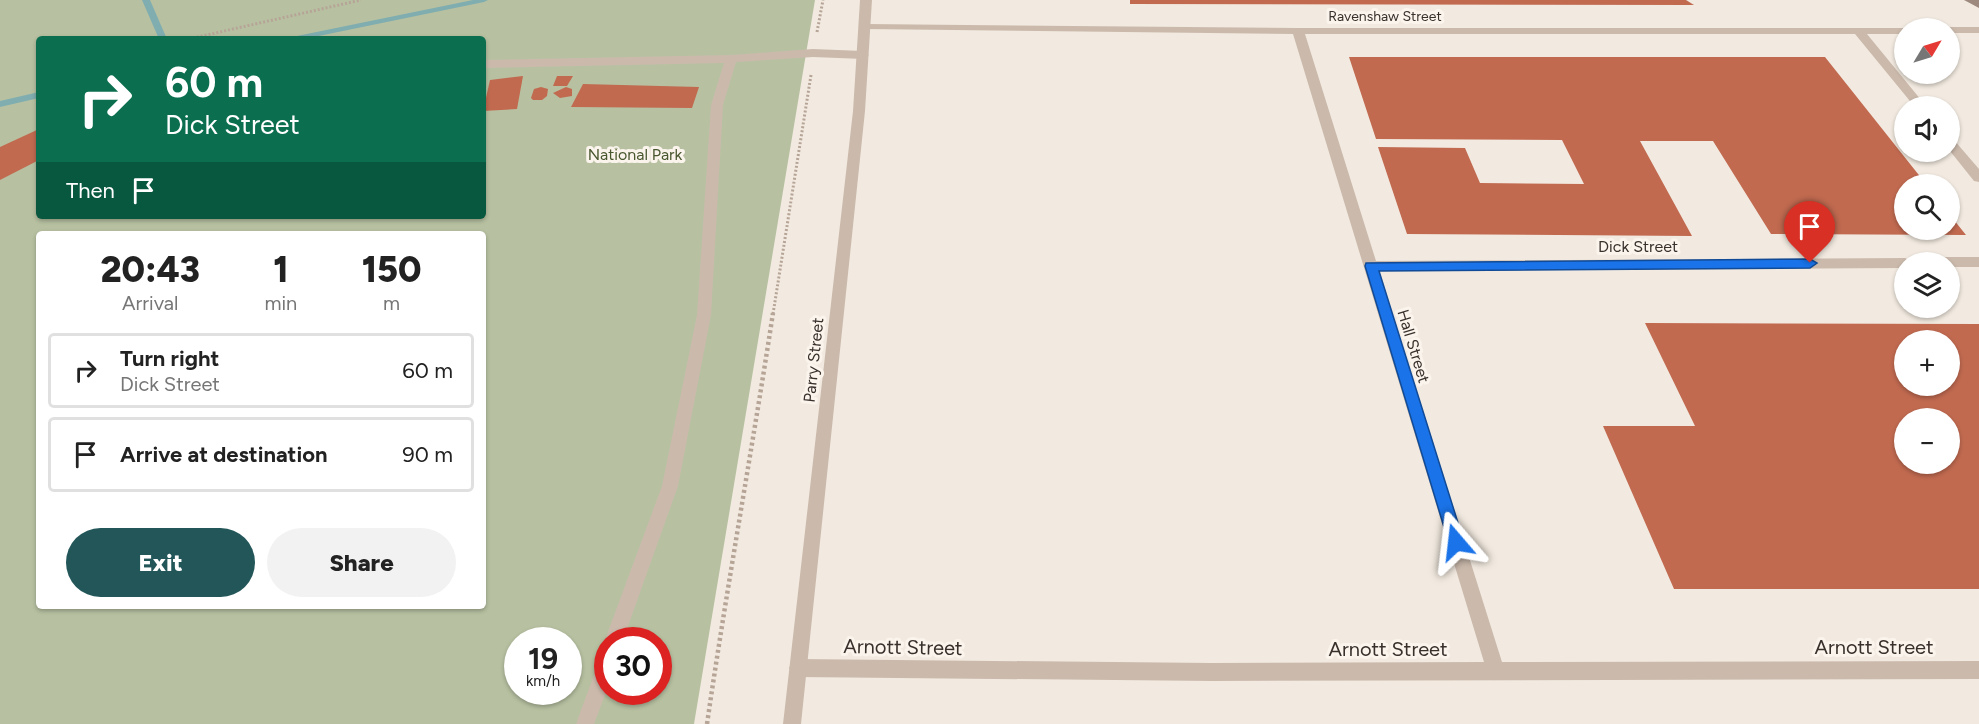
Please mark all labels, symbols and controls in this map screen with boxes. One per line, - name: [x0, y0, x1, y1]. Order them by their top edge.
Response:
- street label: Ravenshaw Street: [1328, 8, 1442, 25]
- north arrow: [1894, 18, 1960, 84]
- map controls: [1894, 18, 1960, 474]
- text: 60 m: [165, 57, 263, 108]
- icon: right: [66, 60, 144, 138]
- button: sound: [1894, 96, 1960, 162]
- text: Dick Street: [165, 108, 300, 141]
- park label: National Park: [588, 145, 683, 164]
- icon: arrive: [127, 174, 160, 207]
- button: search: [1894, 174, 1960, 240]
- text: Then: [66, 177, 115, 204]
- pin: [1784, 201, 1835, 263]
- icon: arrive: [1793, 210, 1826, 243]
- street label: Dick Street: [1598, 237, 1678, 256]
- text: 20:43: [100, 248, 200, 291]
- text: 1: [273, 248, 289, 291]
- text: 150: [362, 248, 422, 291]
- button: layers: [1894, 252, 1960, 318]
- text: Arrival: [122, 291, 178, 315]
- text: min: [264, 291, 297, 315]
- text: m: [383, 291, 400, 315]
- street label: Hall Street: [1393, 307, 1434, 385]
- street label: Parry Street: [800, 317, 827, 403]
- button: +: [1894, 330, 1960, 396]
- text: Turn right: [120, 345, 219, 372]
- icon: right: [69, 354, 102, 387]
- text: 60 m: [402, 357, 453, 384]
- text: Dick Street: [120, 372, 220, 396]
- button: −: [1894, 408, 1960, 474]
- icon: arrive: [69, 438, 102, 471]
- text: Arrive at destination: [120, 441, 328, 468]
- text: 90 m: [402, 441, 453, 468]
- position arrow: [1424, 510, 1488, 574]
- button: Exit: [66, 528, 255, 597]
- button: Share: [267, 528, 456, 597]
- speed limit sign: 30: [594, 627, 672, 705]
- street label: Arnott Street: [843, 634, 963, 660]
- street label: Arnott Street: [1814, 635, 1934, 659]
- street label: Arnott Street: [1328, 637, 1448, 661]
- text: 19: [528, 640, 558, 677]
- text: km/h: [526, 672, 560, 690]

